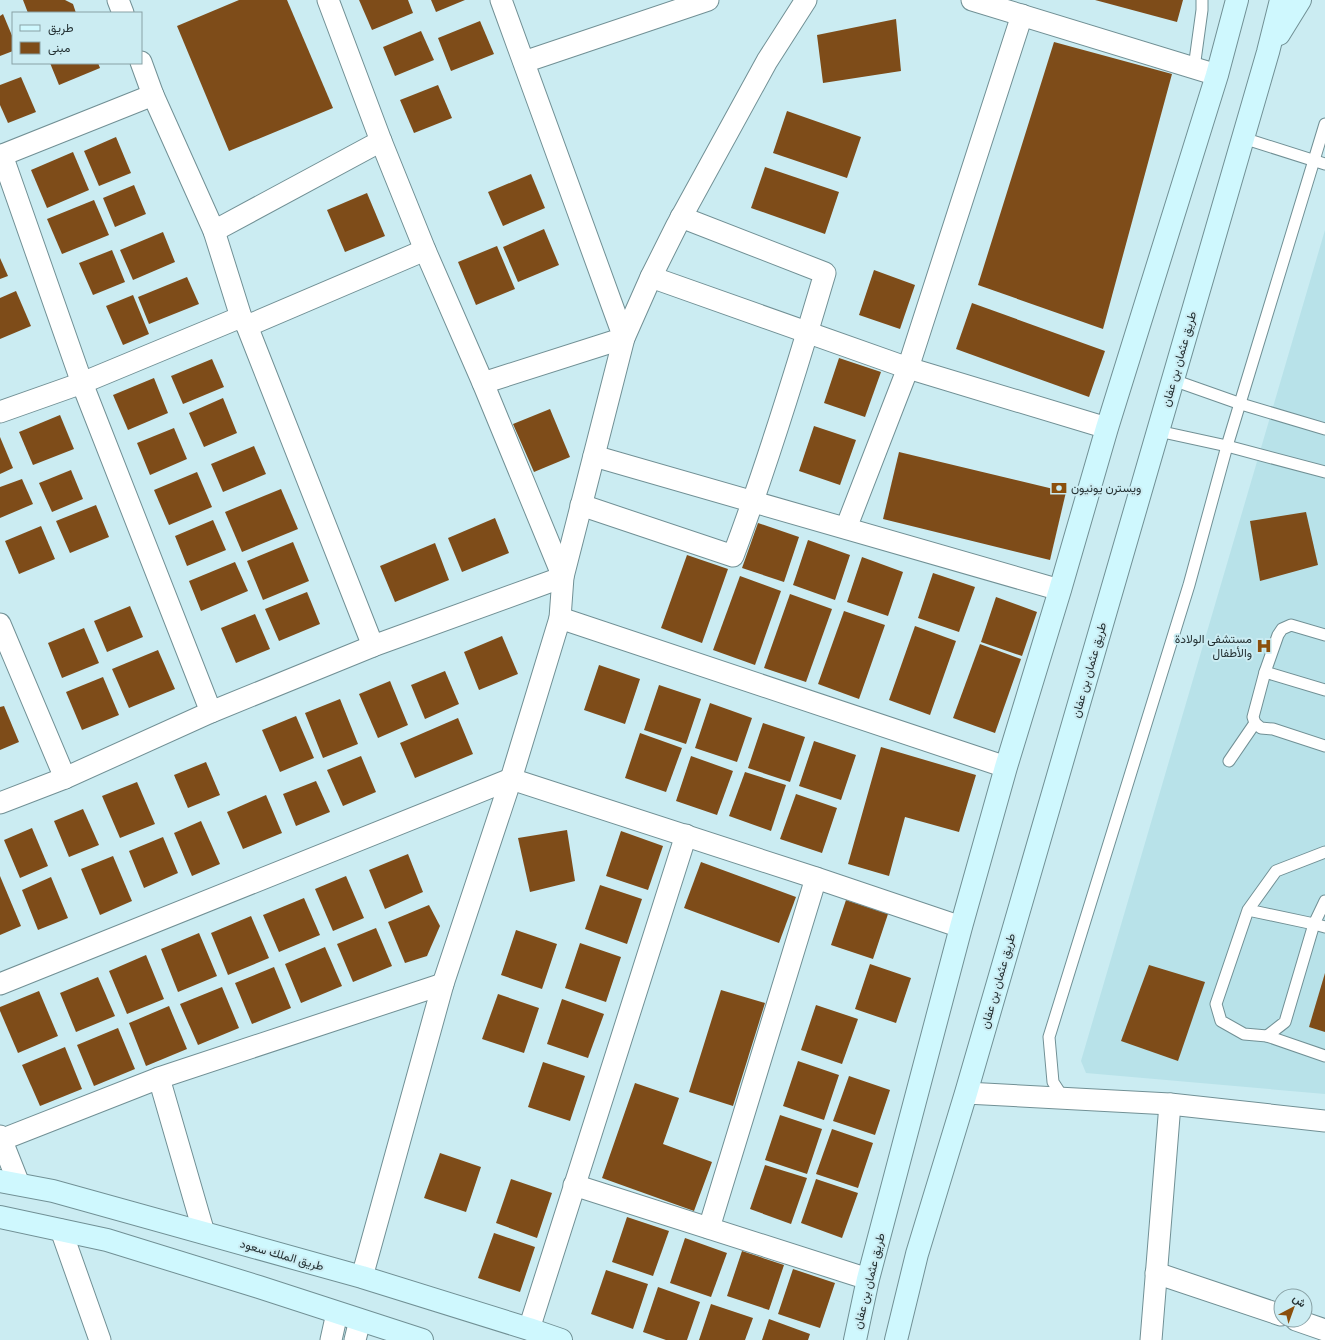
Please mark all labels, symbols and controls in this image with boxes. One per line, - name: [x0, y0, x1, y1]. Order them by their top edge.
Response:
- legend: [12, 12, 142, 64]
- text: طريق: [48, 21, 74, 36]
- text: مبنى: [48, 41, 70, 56]
- street label: طريق عثمان بن عفان: [1159, 310, 1200, 408]
- bank icon: ويسترن يونيون: [1050, 479, 1068, 497]
- place label: ويسترن يونيون: [1071, 481, 1141, 496]
- street label: طريق عثمان بن عفان: [1069, 621, 1110, 719]
- place label: مستشفى الولادة والأطفال: [1175, 632, 1252, 661]
- hospital icon: مستشفى الولادة والأطفال: [1255, 637, 1273, 655]
- street label: طريق عثمان بن عفان: [978, 932, 1019, 1030]
- street label: طريق عثمان بن عفان: [850, 1231, 889, 1331]
- street label: طريق الملك سعود: [238, 1236, 326, 1275]
- north arrow: [1273, 1288, 1313, 1328]
- text: ش: [1290, 1292, 1308, 1310]

